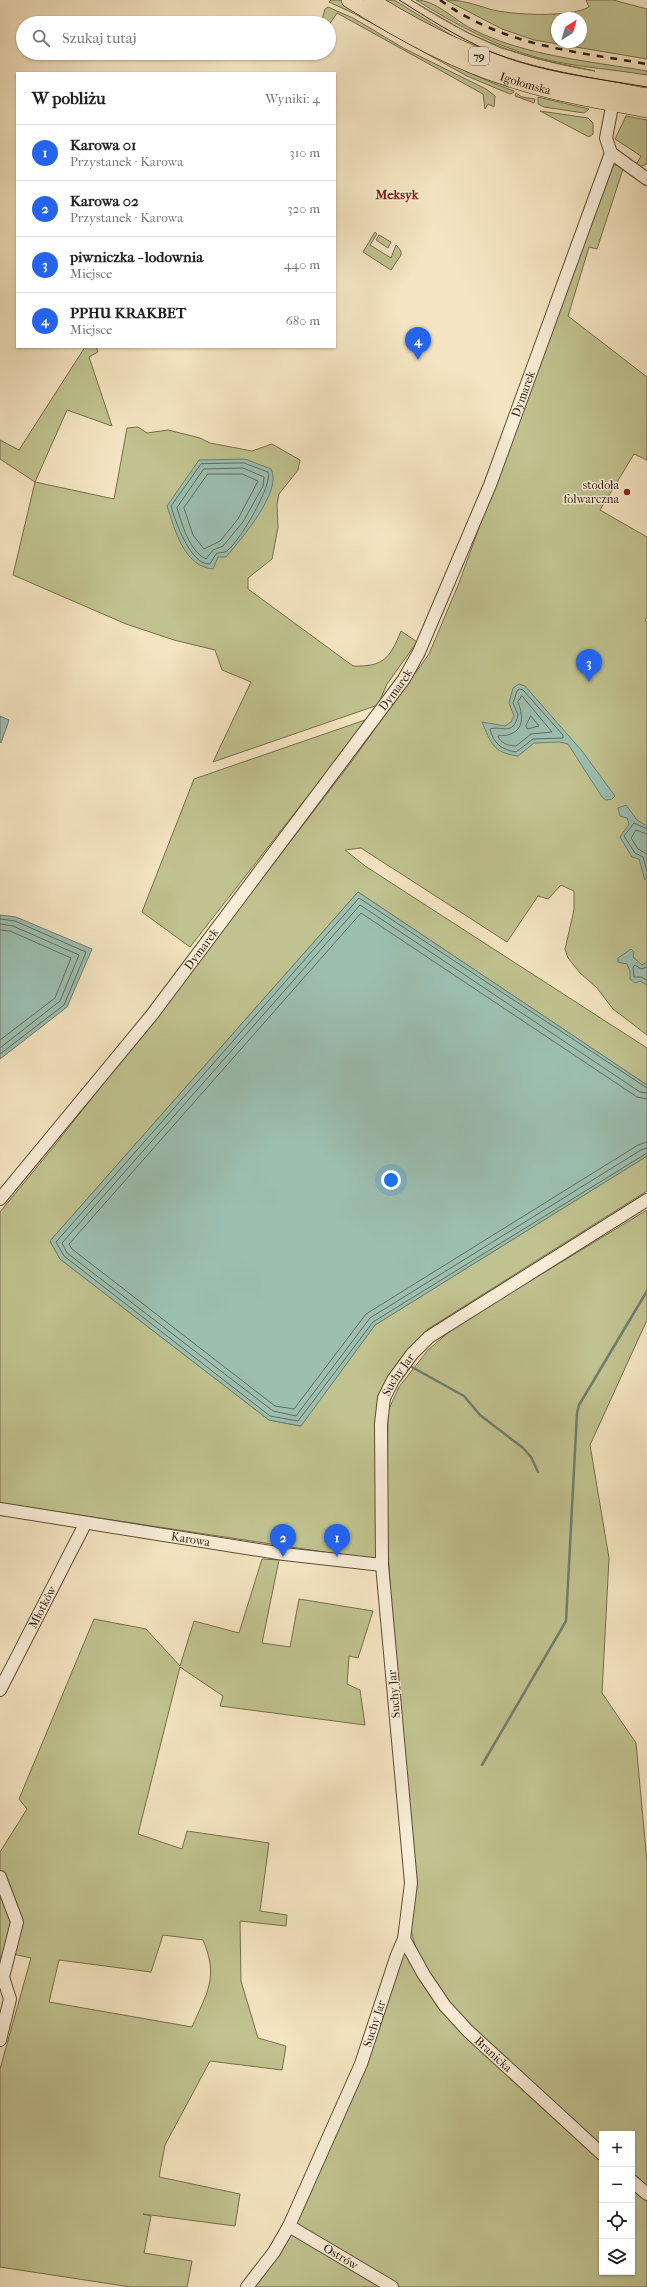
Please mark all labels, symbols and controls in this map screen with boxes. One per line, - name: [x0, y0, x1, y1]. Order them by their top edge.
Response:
- north arrow: [551, 12, 587, 48]
- search box: [16, 16, 336, 60]
- icon: search: [30, 27, 52, 49]
- text: Szukaj tutaj: [62, 29, 136, 47]
- road number: 79: [469, 47, 489, 65]
- street label: Igołomska: [498, 69, 553, 98]
- text: W pobliżu: [32, 88, 106, 108]
- text: Wyniki: 4: [265, 91, 320, 106]
- text: Karowa 01: [70, 136, 136, 154]
- text: 1: [43, 145, 47, 160]
- text: 310 m: [289, 145, 320, 160]
- text: Przystanek · Karowa: [70, 154, 183, 169]
- district label: Meksyk: [374, 187, 420, 203]
- text: Karowa 02: [70, 192, 139, 210]
- text: 2: [42, 201, 48, 216]
- text: 320 m: [287, 201, 320, 216]
- text: Przystanek · Karowa: [70, 210, 183, 225]
- text: piwniczka - lodownia: [70, 248, 203, 266]
- text: 3: [42, 257, 48, 272]
- text: 440 m: [284, 257, 320, 272]
- text: Miejsce: [70, 266, 112, 281]
- text: PPHU KRAKBET: [70, 304, 186, 322]
- text: 4: [41, 313, 49, 328]
- text: 680 m: [286, 313, 320, 328]
- text: Miejsce: [70, 322, 112, 337]
- pin: 4: [405, 327, 431, 360]
- street label: Dymarek: [508, 368, 538, 419]
- place label: stodoła folwarczna: [564, 478, 619, 506]
- marker: stodoła folwarczna: [622, 487, 632, 497]
- pin: 3: [576, 649, 602, 682]
- street label: Dymarek: [376, 666, 416, 713]
- street label: Dymarek: [181, 925, 222, 973]
- your location: [381, 1170, 401, 1190]
- street label: Suchy Jar: [379, 1350, 418, 1398]
- pin: 2: [270, 1524, 296, 1557]
- pin: 1: [324, 1524, 350, 1557]
- street label: Karowa: [170, 1529, 212, 1549]
- street label: Młotków: [26, 1583, 59, 1631]
- street label: Suchy Jar: [385, 1668, 403, 1719]
- street label: Suchy Jar: [360, 1998, 389, 2049]
- street label: Branicka: [472, 2034, 515, 2075]
- map controls: [599, 2131, 635, 2275]
- button: +: [599, 2131, 635, 2167]
- button: −: [599, 2167, 635, 2203]
- button: locate: [599, 2203, 635, 2239]
- button: layers: [599, 2239, 635, 2275]
- street label: Ostrów: [321, 2241, 361, 2273]

